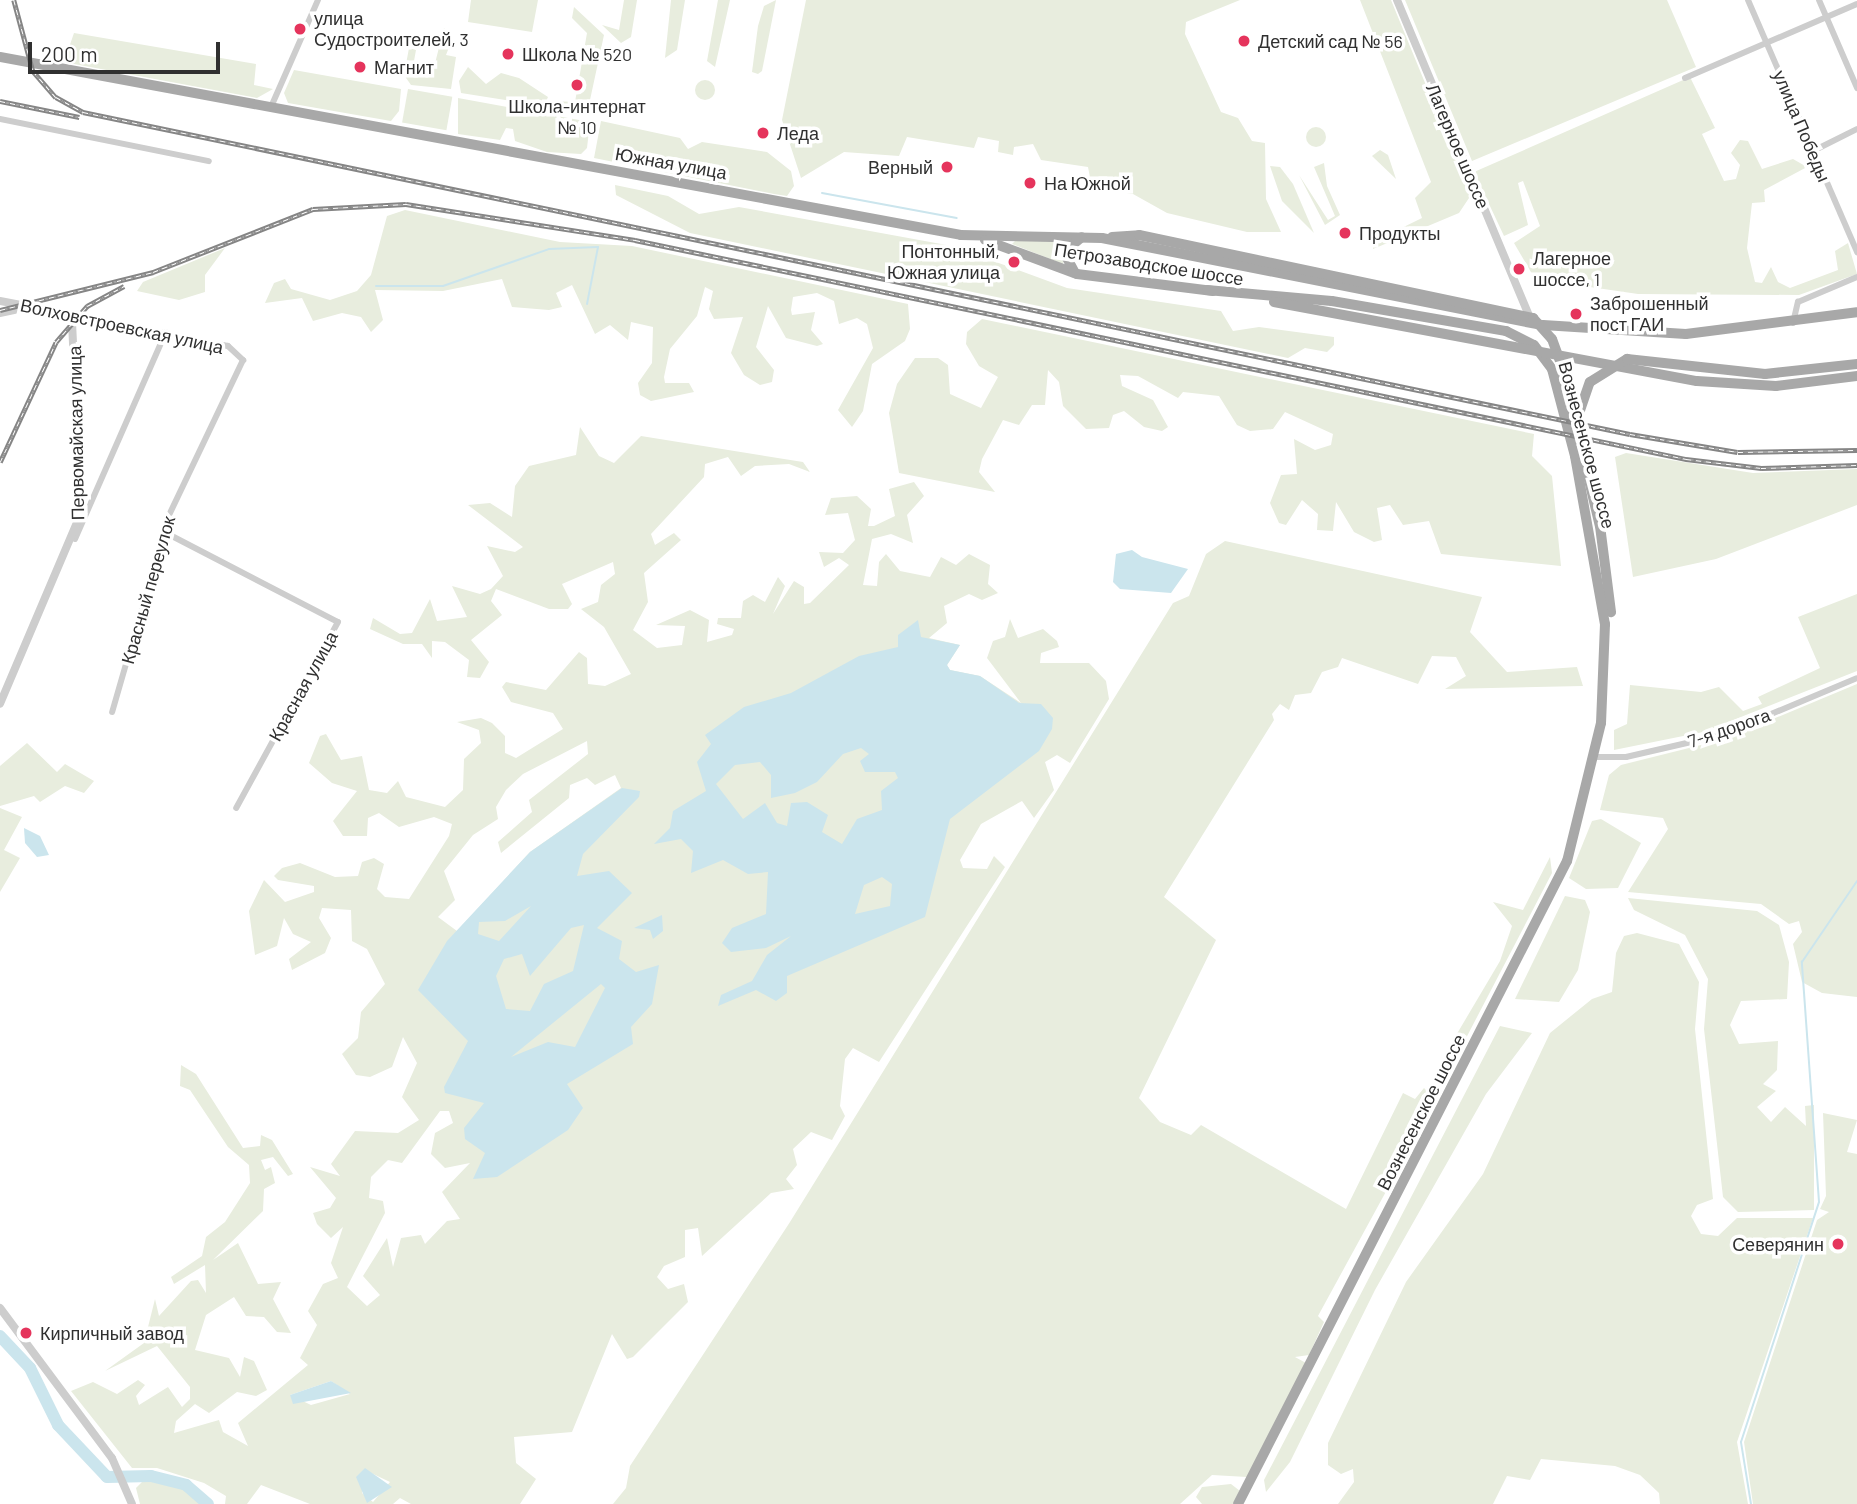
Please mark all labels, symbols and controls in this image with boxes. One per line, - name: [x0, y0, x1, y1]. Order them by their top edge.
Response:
- place label: улица Судостроителей, 3: [314, 8, 469, 50]
- marker: улица Судостроителей, 3: [292, 21, 308, 37]
- scale bar: [32, 28, 224, 72]
- place label: Детский сад № 56: [1258, 30, 1403, 52]
- marker: Детский сад № 56: [1236, 33, 1252, 49]
- text: 200 m: [41, 41, 98, 66]
- place label: Школа № 520: [522, 43, 632, 65]
- marker: Школа № 520: [500, 46, 516, 62]
- place label: Магнит: [374, 56, 434, 78]
- marker: Магнит: [352, 59, 368, 75]
- street label: улица Победы: [1769, 67, 1835, 185]
- marker: Школа-интернат № 10: [569, 77, 585, 93]
- street label: Лагерное шоссе: [1422, 80, 1494, 212]
- place label: Школа-интернат № 10: [508, 96, 646, 138]
- place label: Леда: [777, 122, 819, 144]
- marker: Леда: [755, 125, 771, 141]
- street label: Южная улица: [613, 143, 729, 183]
- place label: Верный: [868, 156, 933, 178]
- marker: Верный: [939, 159, 955, 175]
- place label: На Южной: [1044, 172, 1131, 194]
- marker: На Южной: [1022, 175, 1038, 191]
- place label: Продукты: [1359, 222, 1440, 244]
- marker: Продукты: [1337, 225, 1353, 241]
- street label: Петрозаводское шоссе: [1053, 238, 1245, 290]
- place label: Понтонный, Южная улица: [887, 241, 1000, 284]
- place label: Лагерное шоссе, 1: [1533, 248, 1611, 290]
- marker: Понтонный, Южная улица: [1006, 254, 1022, 270]
- marker: Лагерное шоссе, 1: [1511, 261, 1527, 277]
- place label: Заброшенный пост ГАИ: [1590, 293, 1709, 336]
- street label: Волховстроевская улица: [18, 294, 226, 358]
- marker: Заброшенный пост ГАИ: [1568, 306, 1584, 322]
- street label: Первомайская улица: [64, 345, 88, 521]
- street label: Вознесенское шоссе: [1554, 359, 1620, 531]
- street label: Красный переулок: [117, 514, 179, 666]
- street label: Красная улица: [264, 627, 342, 745]
- street label: 7-я дорога: [1685, 704, 1773, 752]
- street label: Вознесенское шоссе: [1372, 1030, 1470, 1194]
- place label: Северянин: [1732, 1233, 1824, 1255]
- marker: Северянин: [1830, 1236, 1846, 1252]
- place label: Кирпичный завод: [40, 1322, 184, 1344]
- marker: Кирпичный завод: [18, 1325, 34, 1341]

